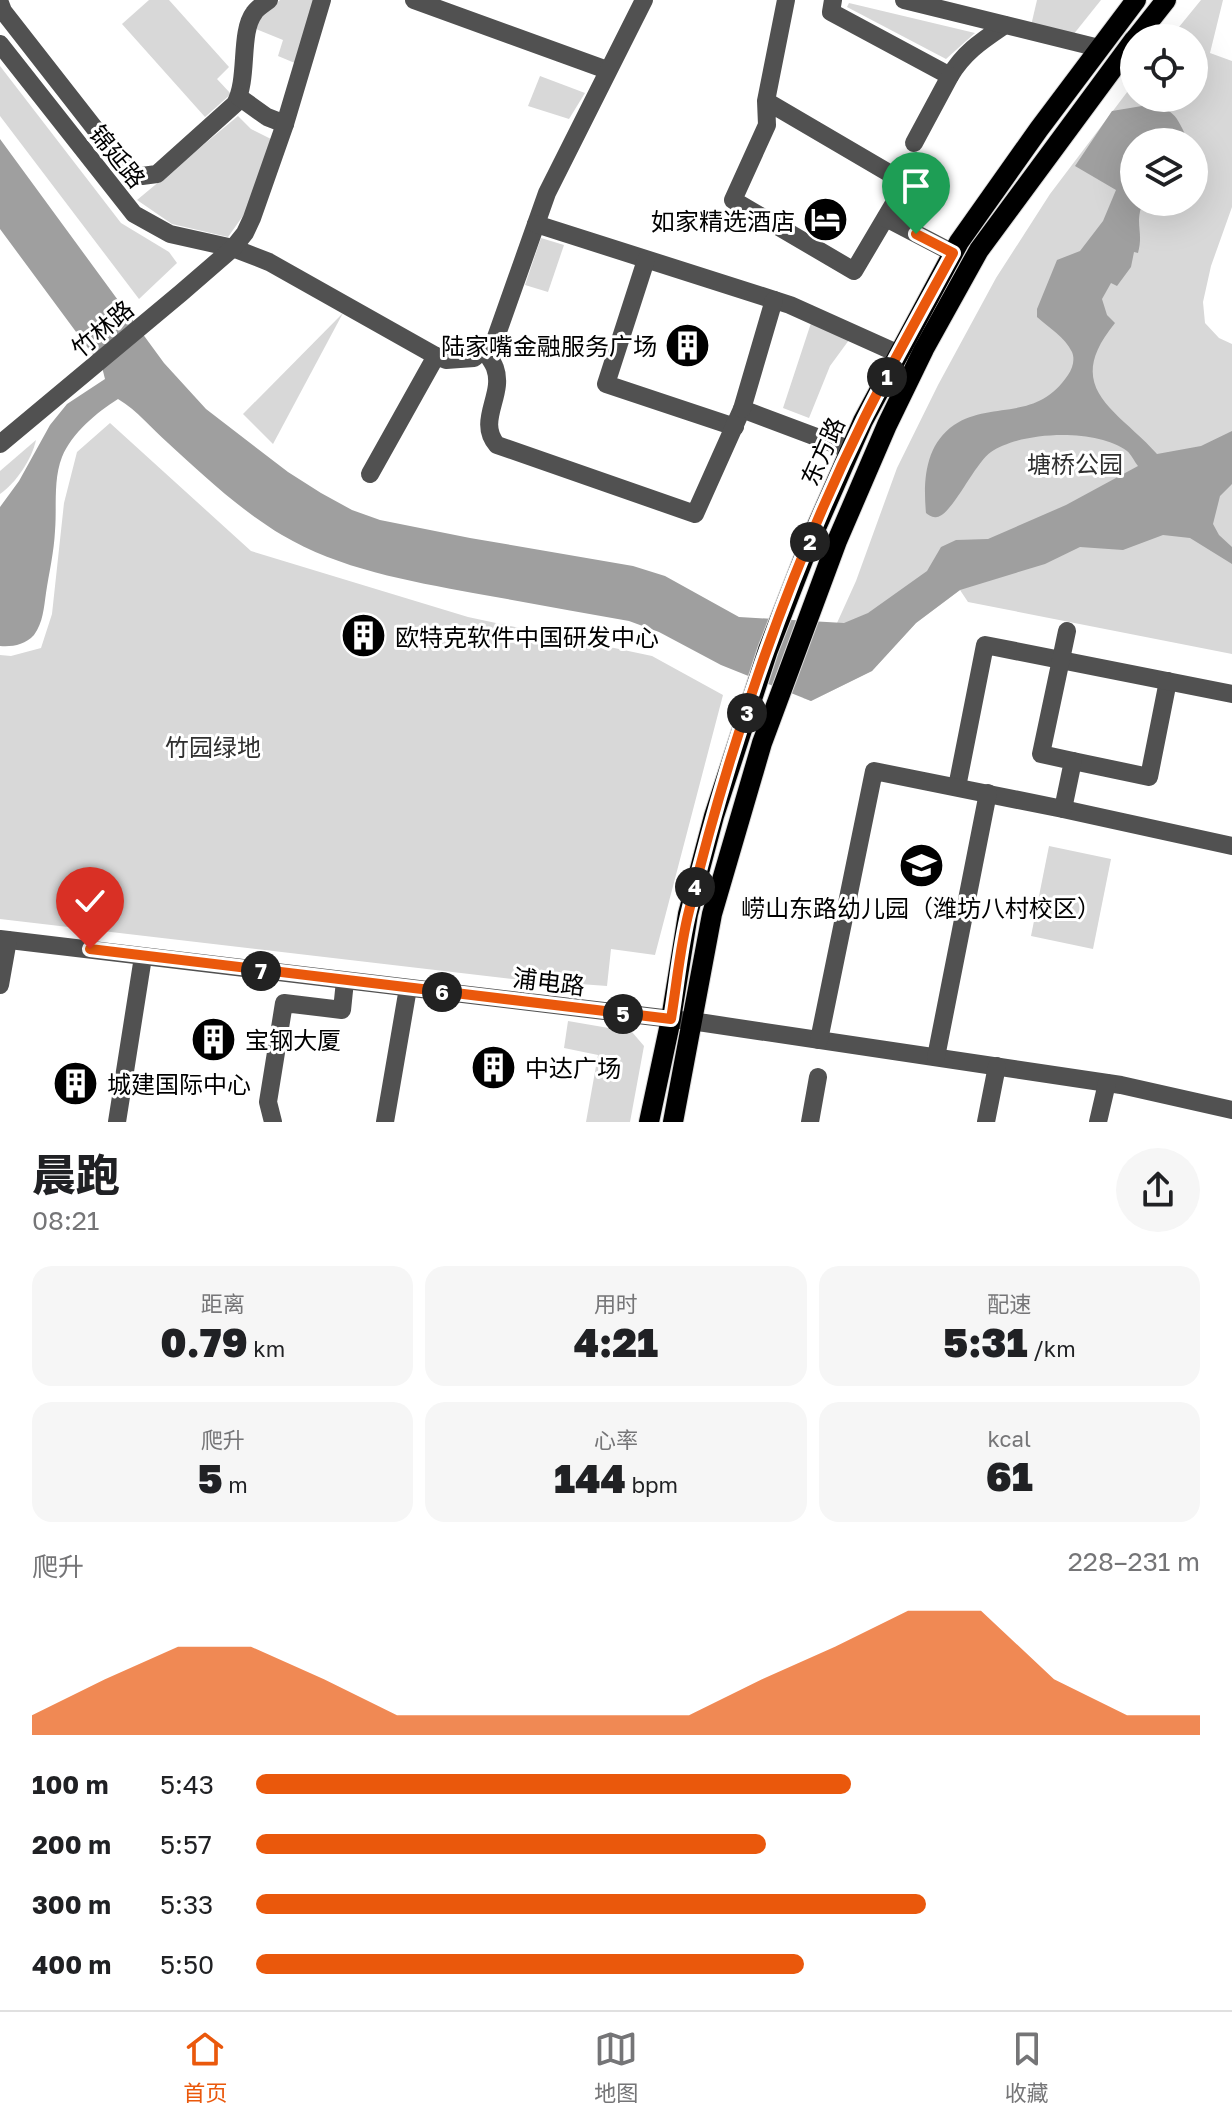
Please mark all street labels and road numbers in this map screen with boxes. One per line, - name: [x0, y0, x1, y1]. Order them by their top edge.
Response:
- street label: 锦延路: [84, 119, 152, 193]
- street label: 竹林路: [65, 294, 139, 362]
- street label: 东方路: [794, 412, 850, 490]
- street label: 浦电路: [512, 962, 586, 1000]

